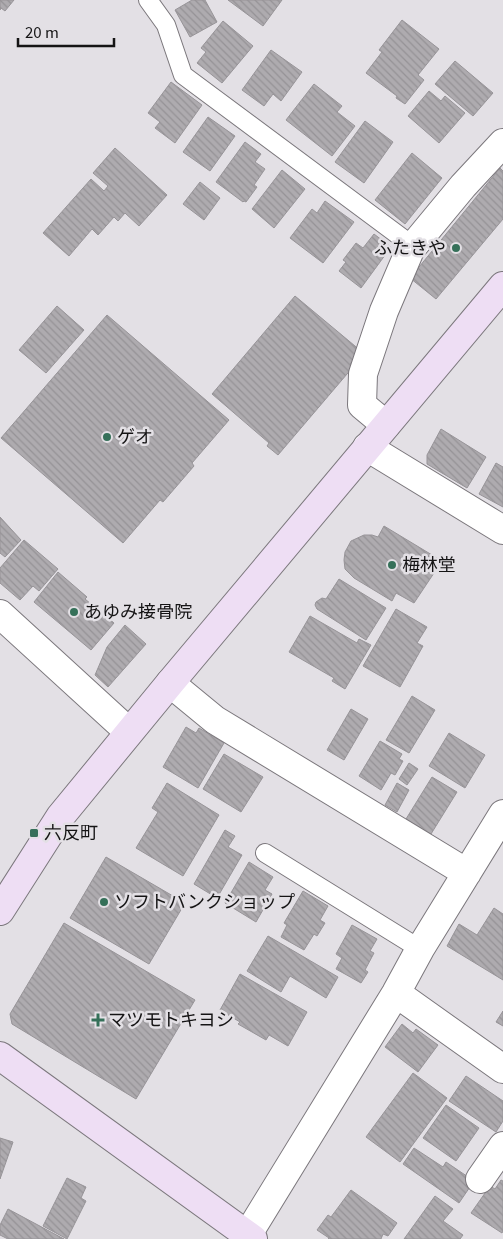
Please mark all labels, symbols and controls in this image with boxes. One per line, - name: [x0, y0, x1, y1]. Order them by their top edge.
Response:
- scale bar: [18, 15, 114, 47]
- text: 20 m: [25, 21, 59, 42]
- place label: ふたきや: [374, 233, 446, 259]
- marker: ふたきや: [450, 242, 462, 254]
- place label: ゲオ: [117, 422, 153, 448]
- marker: ゲオ: [101, 431, 113, 443]
- place label: 梅林堂: [402, 550, 456, 576]
- marker: 梅林堂: [386, 559, 398, 571]
- place label: あゆみ接骨院: [84, 597, 192, 623]
- marker: あゆみ接骨院: [68, 606, 80, 618]
- place label: 六反町: [44, 818, 98, 844]
- marker: 六反町: [28, 827, 40, 839]
- place label: ソフトバンクショップ: [114, 887, 295, 913]
- marker: ソフトバンクショップ: [98, 896, 110, 908]
- place label: マツモトキヨシ: [108, 1005, 234, 1031]
- marker: マツモトキヨシ: [92, 1014, 104, 1026]

